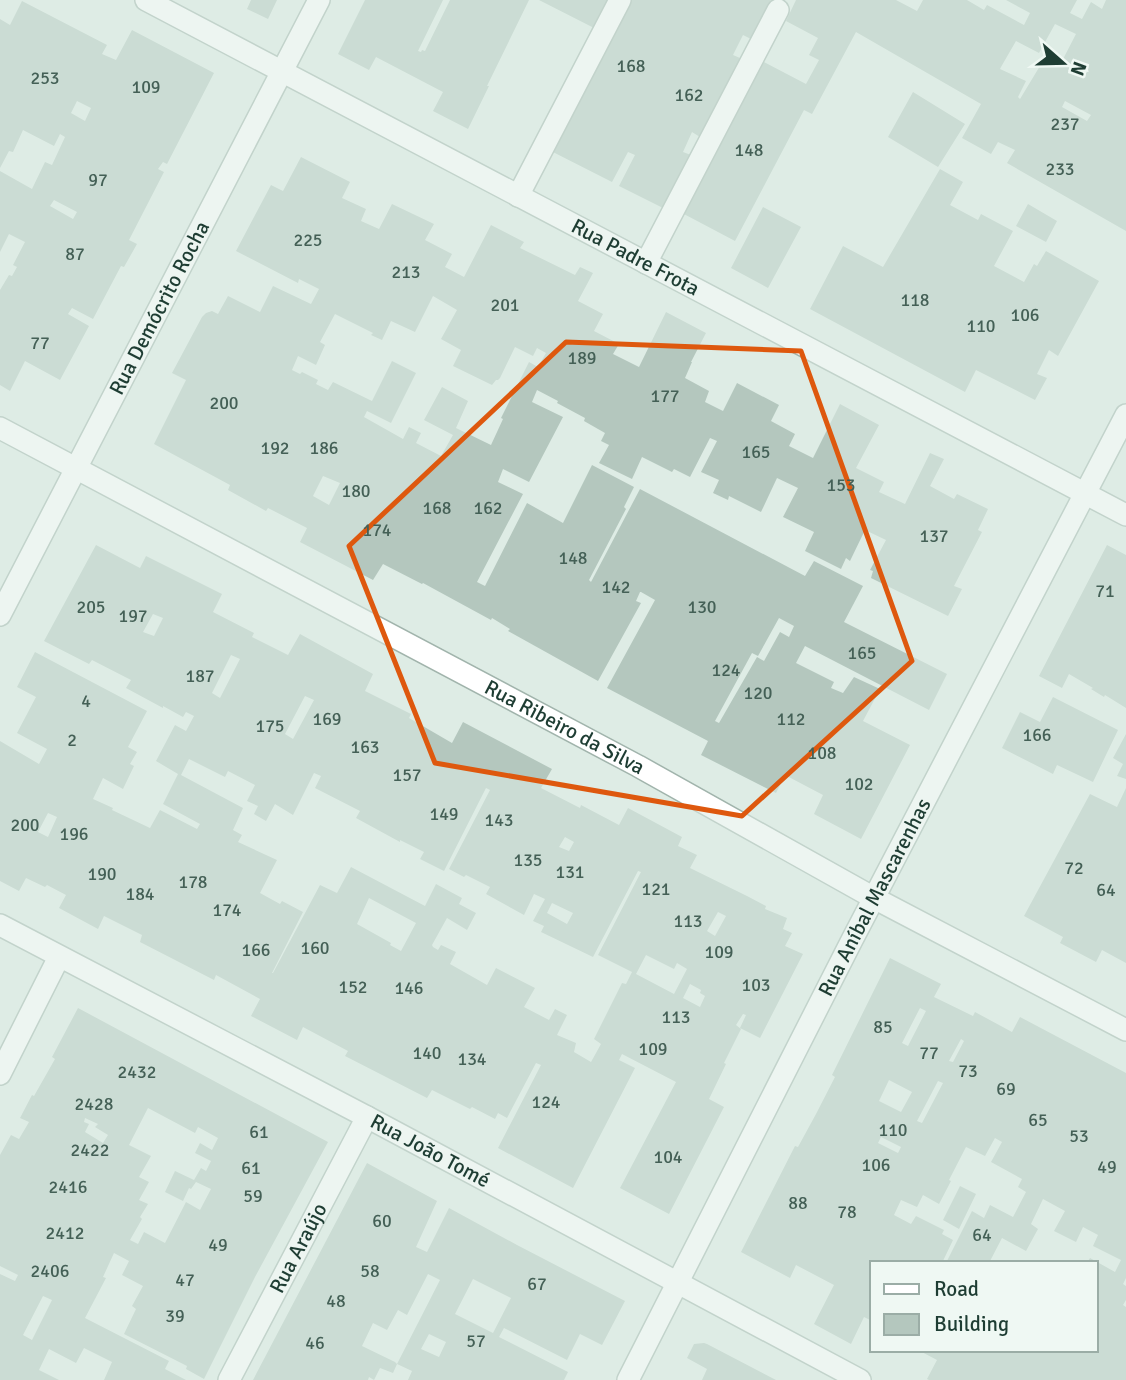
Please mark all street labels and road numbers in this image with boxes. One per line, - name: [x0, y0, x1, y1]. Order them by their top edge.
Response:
- street label: Rua Padre Frota: [567, 213, 704, 302]
- street label: Rua Demócrito Rocha: [103, 217, 215, 399]
- street label: Rua Ribeiro da Silva: [480, 674, 649, 780]
- street label: Rua Aníbal Mascarenhas: [813, 794, 937, 1001]
- street label: Rua João Tomé: [366, 1108, 495, 1193]
- street label: Rua Araújo: [264, 1199, 333, 1298]

